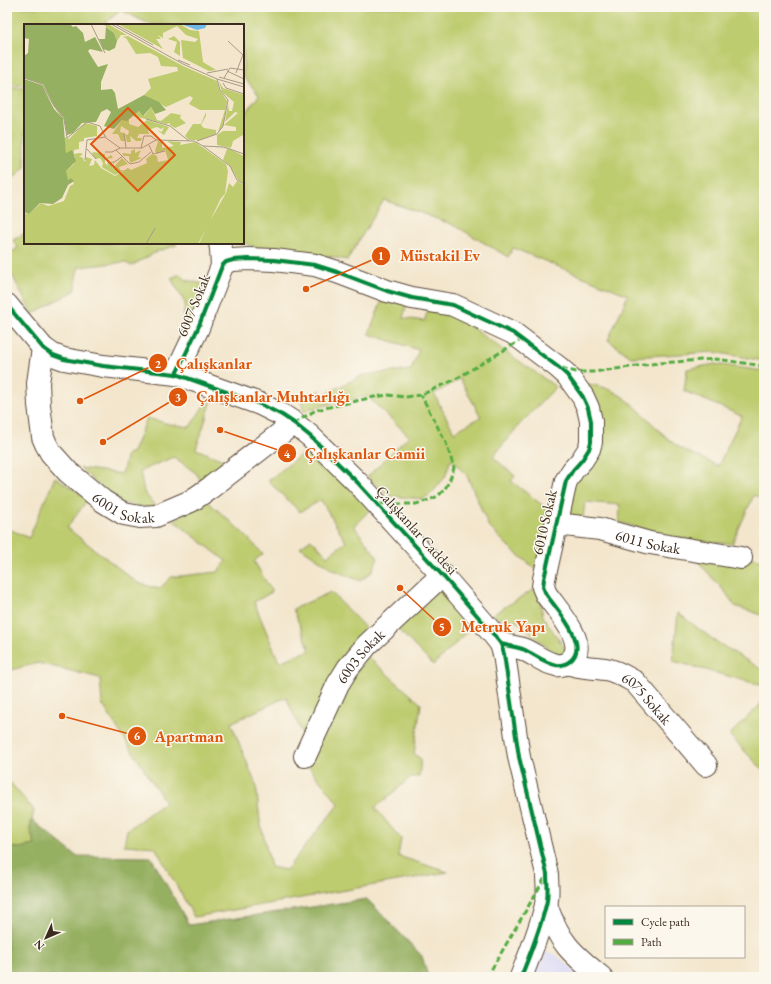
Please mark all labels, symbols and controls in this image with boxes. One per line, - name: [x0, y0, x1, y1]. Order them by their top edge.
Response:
- inset map: [24, 24, 244, 244]
- callout: Müstakil Ev: [371, 242, 488, 270]
- text: Müstakil Ev: [400, 245, 480, 266]
- text: 1: [378, 248, 384, 264]
- street label: 6007 Sokak: [172, 270, 215, 339]
- callout: Çalışkanlar: [148, 349, 260, 377]
- text: Çalışkanlar: [176, 353, 252, 374]
- text: 2: [155, 356, 162, 372]
- callout: Çalışkanlar Muhtarlığı: [168, 383, 358, 411]
- text: Çalışkanlar Muhtarlığı: [196, 386, 350, 407]
- text: 3: [175, 389, 181, 405]
- callout: Çalışkanlar Camii: [277, 439, 434, 467]
- text: Çalışkanlar Camii: [305, 443, 426, 464]
- text: 4: [284, 446, 291, 462]
- street label: Çalışkanlar Caddesi: [372, 481, 462, 579]
- street label: 6001 Sokak: [89, 487, 156, 527]
- street label: 6010 Sokak: [527, 487, 561, 556]
- street label: 6011 Sokak: [613, 524, 683, 558]
- callout: Metruk Yapı: [432, 613, 553, 641]
- text: Metruk Yapı: [461, 616, 546, 637]
- text: 5: [439, 619, 445, 635]
- street label: 6003 Sokak: [331, 624, 389, 687]
- street label: 6075 Sokak: [619, 667, 677, 729]
- callout: Apartman: [127, 722, 231, 750]
- text: Apartman: [154, 726, 223, 747]
- text: 6: [134, 728, 141, 744]
- legend: [605, 906, 745, 958]
- text: Cycle path: [641, 914, 690, 930]
- north arrow: [26, 918, 66, 958]
- text: Path: [641, 934, 662, 950]
- text: N: [31, 937, 47, 953]

